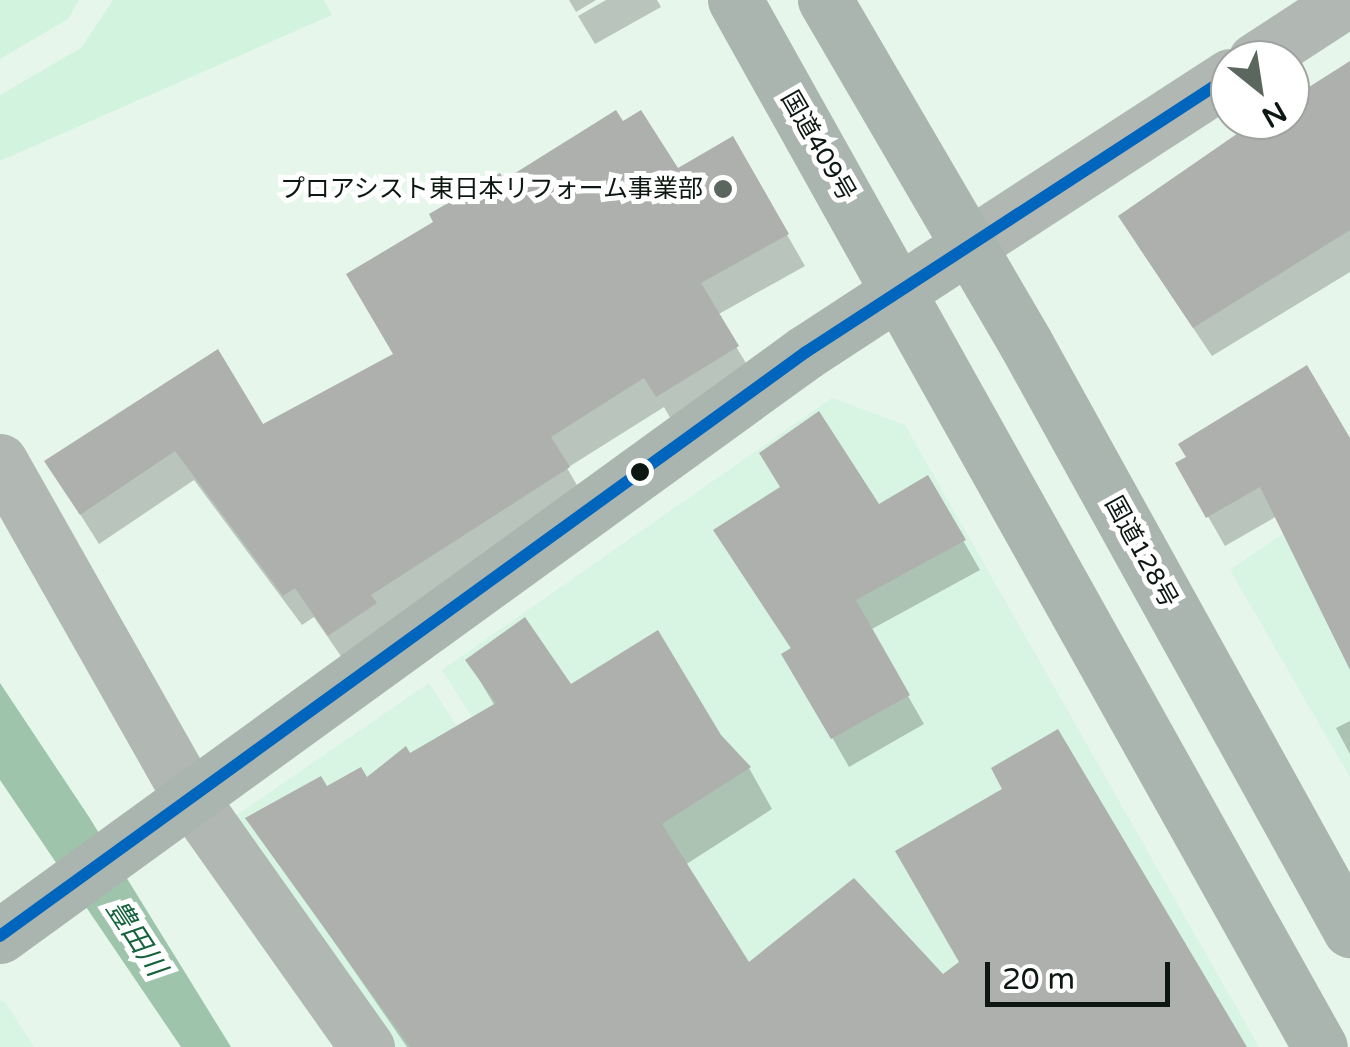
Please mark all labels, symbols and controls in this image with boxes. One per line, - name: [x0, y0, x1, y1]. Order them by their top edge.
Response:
- north arrow: [1210, 40, 1310, 140]
- street label: 国道409号: [774, 86, 862, 206]
- text: N: [1256, 94, 1292, 135]
- place label: プロアシスト東日本リフォーム事業部: [278, 174, 703, 204]
- marker: プロアシスト東日本リフォーム事業部: [712, 178, 734, 200]
- unlabelled marker: [630, 462, 650, 482]
- street label: 国道128号: [1098, 491, 1184, 613]
- water label: 豊田川: [99, 894, 173, 982]
- scale bar: [990, 942, 1175, 1004]
- text: 20 m: [1002, 961, 1075, 998]

